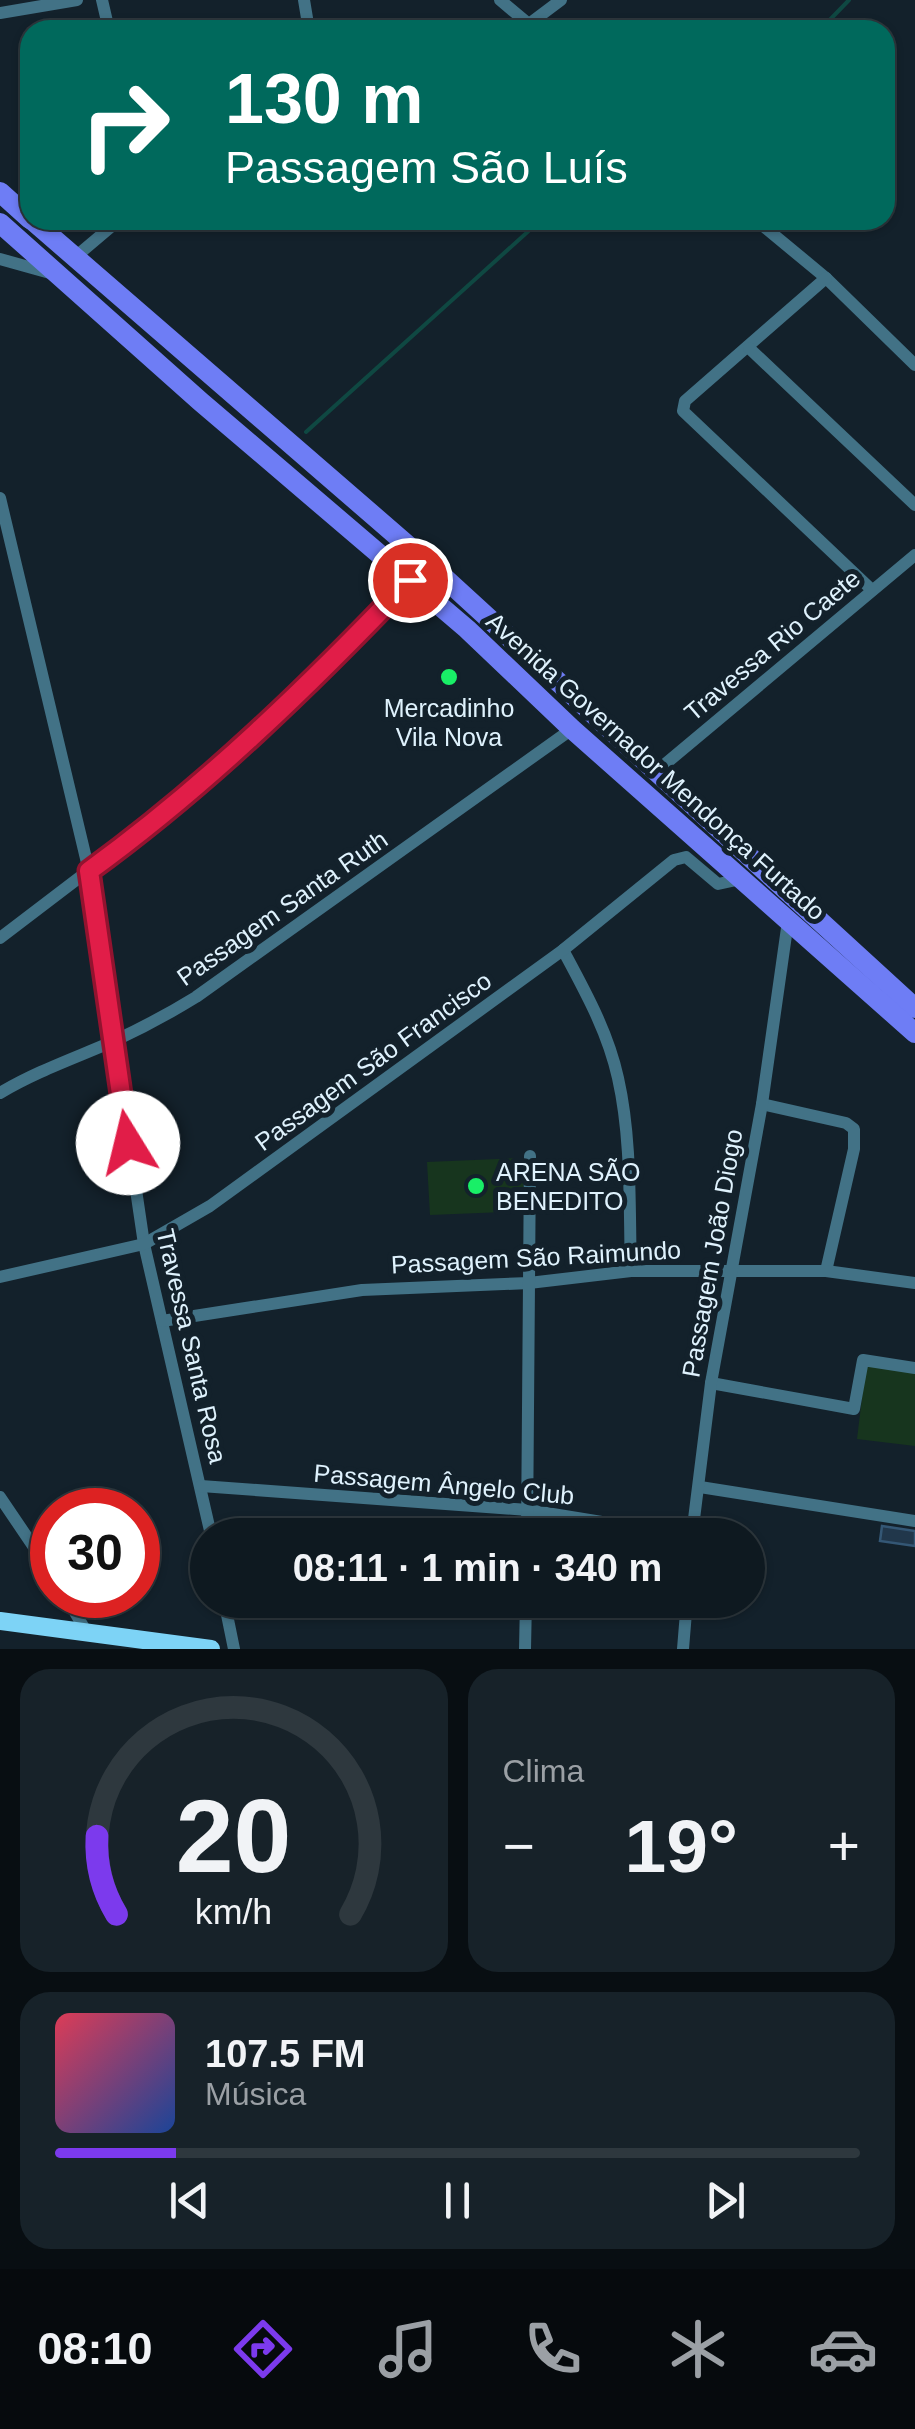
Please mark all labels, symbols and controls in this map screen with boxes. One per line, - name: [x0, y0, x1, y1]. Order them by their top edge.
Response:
- icon: right: [60, 60, 190, 190]
- text: 130 m: [225, 60, 423, 138]
- text: Passagem São Luís: [225, 142, 628, 193]
- pin: [368, 538, 453, 623]
- icon: arrive: [383, 553, 438, 608]
- street label: Travessa Rio Caete: [679, 564, 865, 726]
- street label: Avenida Governador Mendonça Furtado: [481, 606, 831, 926]
- marker: Mercadinho Vila Nova: [438, 666, 460, 688]
- place label: Mercadinho Vila Nova: [384, 694, 514, 751]
- street label: Passagem Santa Ruth: [172, 825, 392, 991]
- street label: Passagem São Francisco: [250, 966, 496, 1156]
- position arrow: [76, 1091, 180, 1195]
- street label: Passagem João Diogo: [676, 1127, 748, 1379]
- place label: ARENA SÃO BENEDITO: [496, 1158, 641, 1215]
- marker: ARENA SÃO BENEDITO: [465, 1175, 487, 1197]
- street label: Travessa Santa Rosa: [151, 1226, 233, 1466]
- street label: Passagem São Raimundo: [390, 1235, 682, 1279]
- street label: Passagem Ângelo Club: [313, 1459, 575, 1509]
- speed limit sign: 30: [30, 1488, 160, 1618]
- text: 08:11 · 1 min · 340 m: [293, 1547, 662, 1589]
- text: Clima: [503, 1753, 584, 1789]
- text: 20: [176, 1778, 292, 1894]
- text: 19°: [625, 1804, 738, 1888]
- text: −: [503, 1815, 535, 1877]
- text: +: [828, 1815, 860, 1877]
- text: km/h: [195, 1892, 272, 1932]
- text: 107.5 FM: [205, 2033, 366, 2075]
- text: Música: [205, 2076, 306, 2112]
- icon: previous: [162, 2173, 217, 2228]
- icon: pause: [430, 2173, 485, 2228]
- icon: next: [698, 2173, 753, 2228]
- icon: directions: [228, 2314, 298, 2384]
- icon: music: [373, 2314, 443, 2384]
- icon: phone: [518, 2314, 588, 2384]
- icon: climate: [663, 2314, 733, 2384]
- icon: car: [808, 2314, 878, 2384]
- text: 08:10: [37, 2323, 153, 2374]

